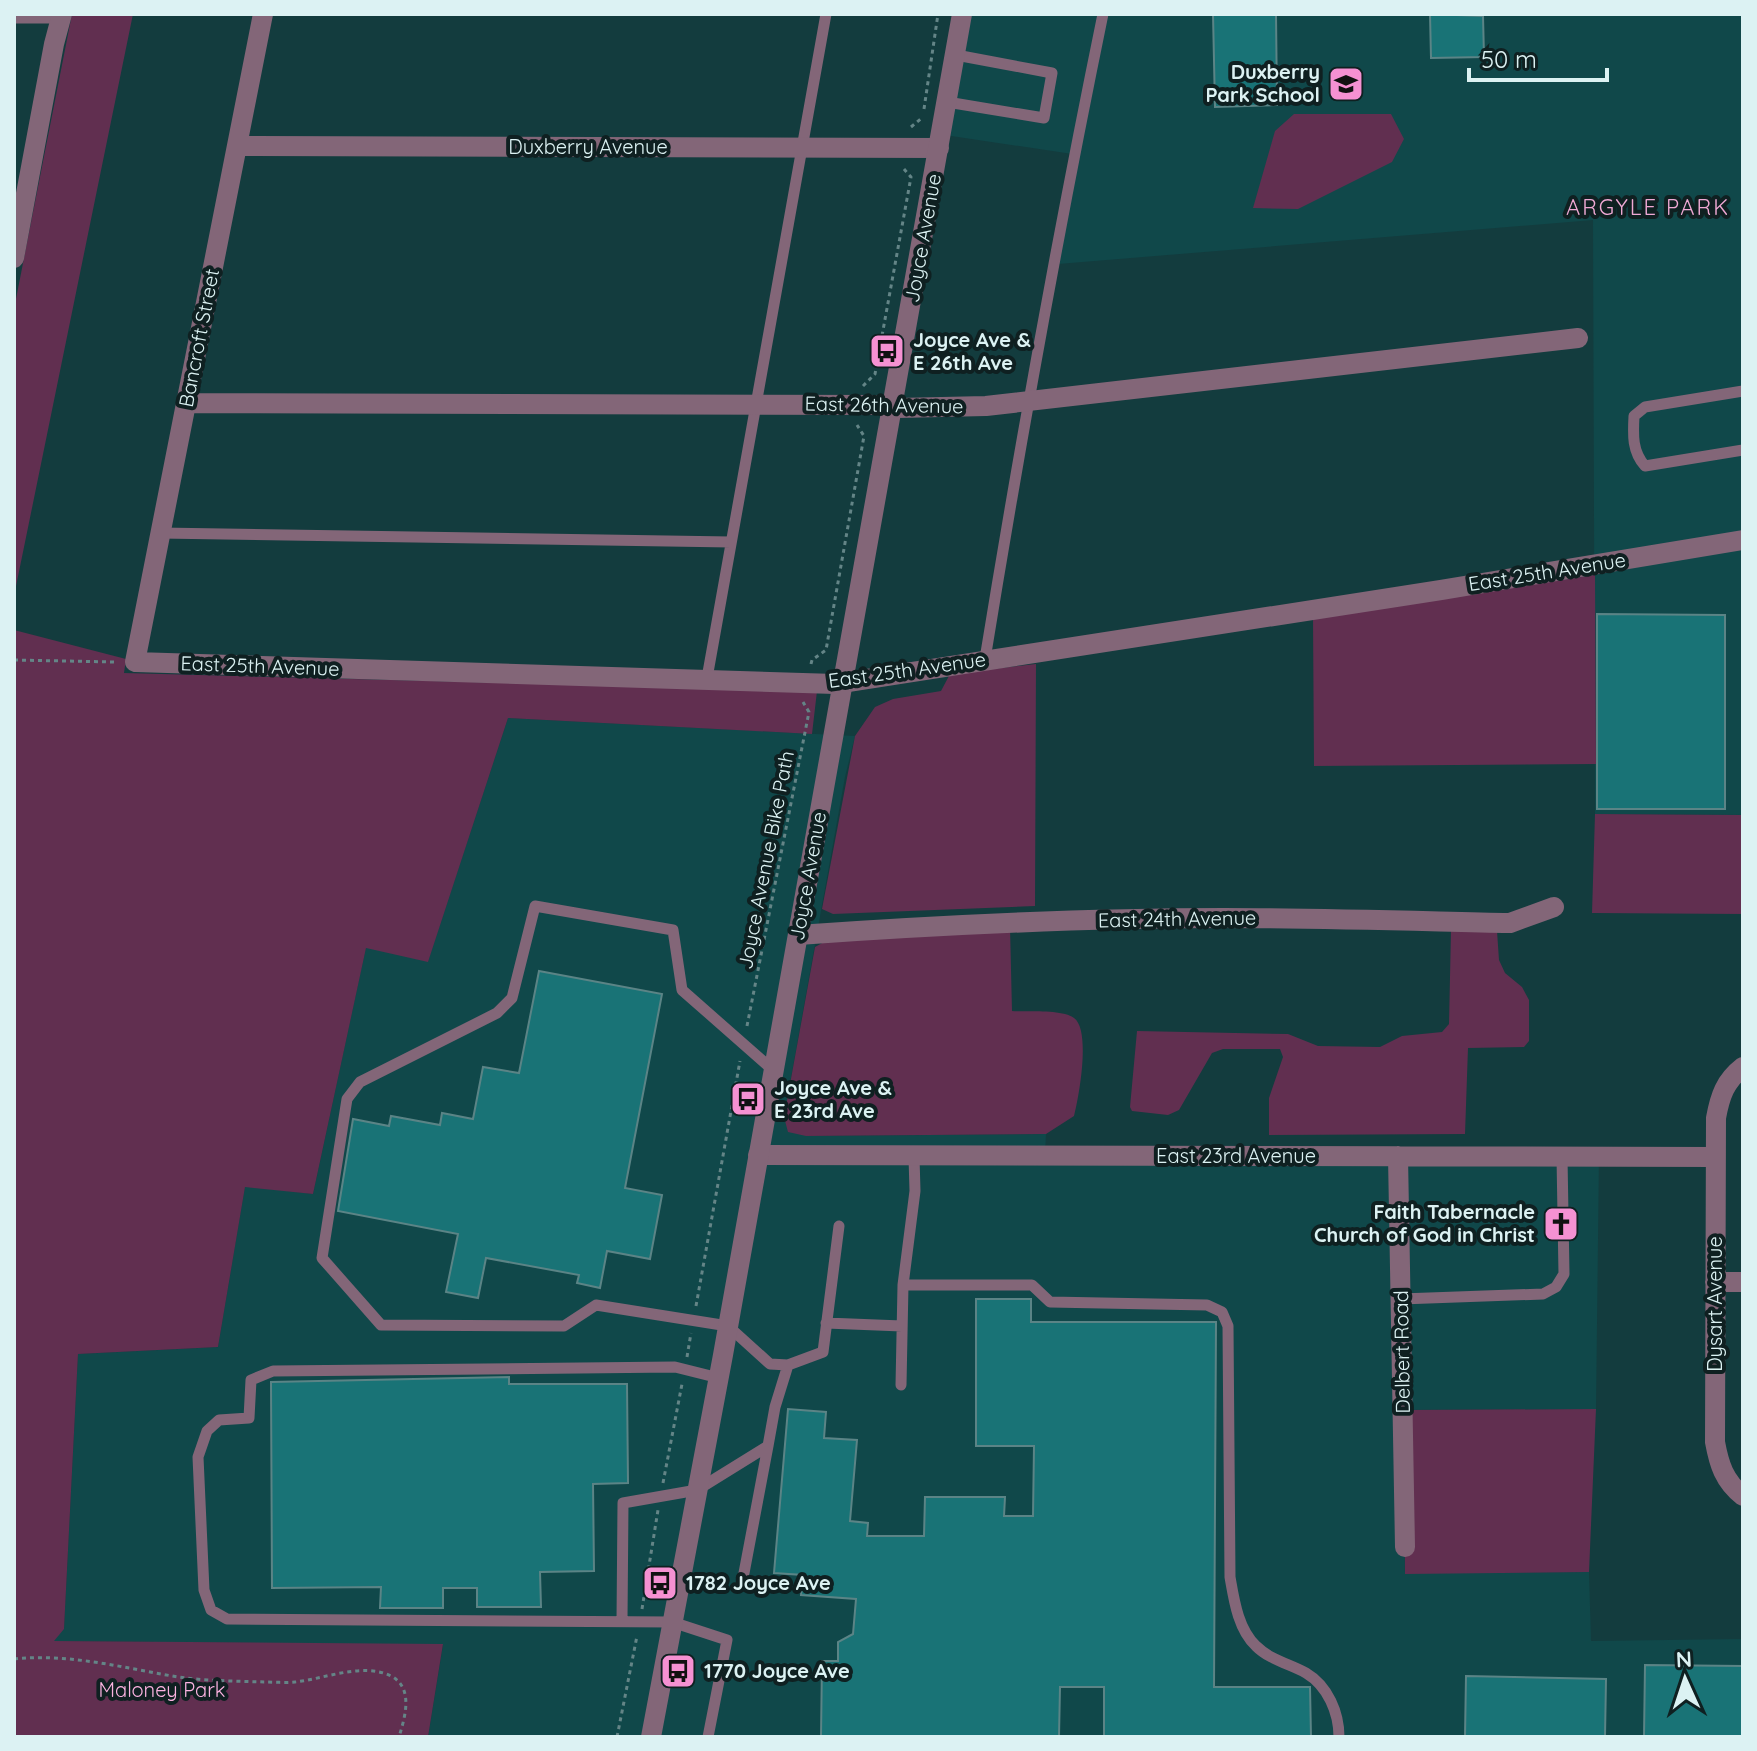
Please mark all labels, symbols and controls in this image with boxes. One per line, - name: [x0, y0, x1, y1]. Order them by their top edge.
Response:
- scale bar: [1469, 32, 1607, 82]
- text: 50 m: [1481, 44, 1537, 74]
- place label: Duxberry Park School: [1205, 59, 1320, 107]
- school or university icon: Duxberry Park School: [1327, 65, 1365, 103]
- street label: Duxberry Avenue: [508, 134, 668, 159]
- street label: Joyce Avenue: [899, 172, 946, 304]
- district label: ARGYLE PARK: [1566, 193, 1730, 221]
- street label: Bancroft Street: [173, 266, 224, 409]
- place label: Joyce Ave & E 26th Ave: [913, 327, 1031, 375]
- bus stop icon: Joyce Ave & E 26th Ave: [868, 332, 906, 370]
- street label: East 26th Avenue: [804, 391, 964, 418]
- street label: East 25th Avenue: [1466, 547, 1627, 596]
- street label: East 25th Avenue: [826, 646, 987, 693]
- street label: East 25th Avenue: [180, 650, 340, 681]
- street label: Joyce Avenue Bike Path: [732, 748, 799, 971]
- street label: Joyce Avenue: [784, 810, 831, 942]
- street label: East 24th Avenue: [1098, 905, 1256, 932]
- place label: Joyce Ave & E 23rd Ave: [774, 1075, 892, 1123]
- bus stop icon: Joyce Ave & E 23rd Ave: [729, 1080, 767, 1118]
- street label: East 23rd Avenue: [1156, 1143, 1316, 1168]
- place label: Faith Tabernacle Church of God in Christ: [1314, 1199, 1535, 1247]
- church icon: Faith Tabernacle Church of God in Christ: [1542, 1205, 1580, 1243]
- street label: Dysart Avenue: [1702, 1236, 1727, 1372]
- street label: Delbert Road: [1388, 1290, 1415, 1414]
- bus stop icon: 1782 Joyce Ave: [641, 1564, 679, 1602]
- place label: 1782 Joyce Ave: [686, 1570, 831, 1595]
- north arrow: [1645, 1639, 1725, 1719]
- text: N: [1675, 1645, 1693, 1673]
- bus stop icon: 1770 Joyce Ave: [659, 1652, 697, 1690]
- place label: 1770 Joyce Ave: [704, 1658, 850, 1683]
- park label: Maloney Park: [98, 1677, 226, 1702]

